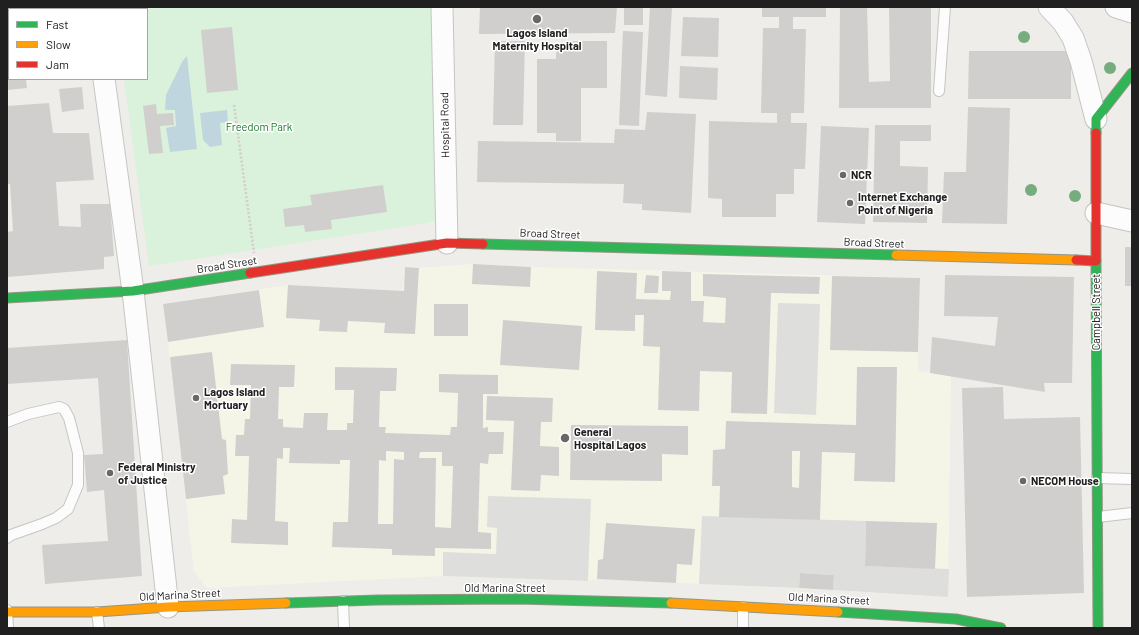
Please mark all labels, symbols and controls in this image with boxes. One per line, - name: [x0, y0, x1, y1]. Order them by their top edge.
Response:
- legend: [8, 8, 148, 80]
- marker: Lagos Island Maternity Hospital: [531, 13, 543, 25]
- text: Fast: [46, 17, 69, 31]
- place label: Lagos Island Maternity Hospital: [493, 26, 581, 52]
- text: Slow: [46, 37, 71, 51]
- text: Jam: [46, 57, 69, 71]
- street label: Hospital Road: [438, 92, 452, 158]
- park label: Freedom Park: [226, 120, 292, 134]
- place label: NCR: [851, 168, 872, 182]
- marker: NCR: [838, 170, 848, 180]
- place label: Internet Exchange Point of Nigeria: [858, 190, 947, 216]
- marker: Internet Exchange Point of Nigeria: [845, 198, 855, 208]
- street label: Broad Street: [519, 226, 581, 242]
- street label: Broad Street: [843, 235, 905, 251]
- street label: Broad Street: [196, 254, 258, 276]
- street label: Campbell Street: [1089, 274, 1103, 350]
- place label: Lagos Island Mortuary: [204, 385, 265, 411]
- marker: Lagos Island Mortuary: [191, 393, 201, 403]
- place label: General Hospital Lagos: [574, 425, 646, 451]
- marker: General Hospital Lagos: [559, 432, 571, 444]
- place label: Federal Ministry of Justice: [118, 460, 196, 486]
- marker: Federal Ministry of Justice: [105, 468, 115, 478]
- place label: NECOM House: [1031, 474, 1099, 488]
- marker: NECOM House: [1018, 476, 1028, 486]
- street label: Old Marina Street: [464, 581, 546, 595]
- street label: Old Marina Street: [139, 586, 221, 604]
- street label: Old Marina Street: [788, 590, 870, 608]

